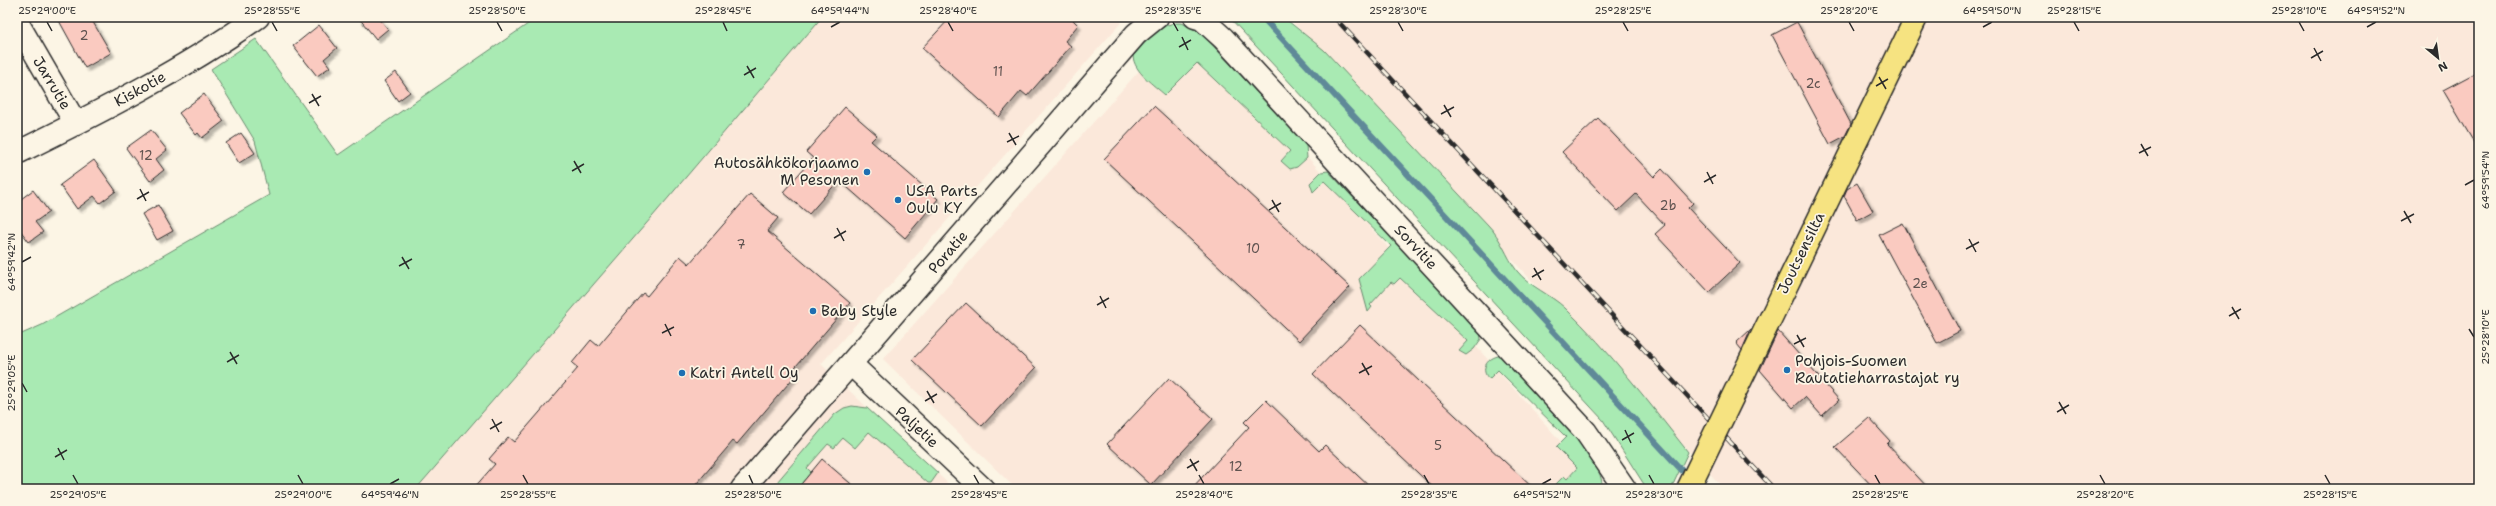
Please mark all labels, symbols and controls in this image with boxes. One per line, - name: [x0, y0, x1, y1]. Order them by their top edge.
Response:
- text: 25°29'00"E: [18, 4, 76, 17]
- text: 25°28'55"E: [244, 4, 300, 17]
- text: 25°28'50"E: [468, 4, 526, 17]
- text: 25°28'45"E: [695, 4, 751, 17]
- text: 64°59'44"N: [811, 4, 869, 17]
- text: 25°28'40"E: [919, 4, 977, 17]
- text: 25°28'35"E: [1145, 4, 1201, 17]
- text: 25°28'30"E: [1369, 4, 1427, 17]
- text: 25°28'25"E: [1594, 4, 1652, 17]
- text: 25°28'20"E: [1820, 4, 1878, 17]
- text: 64°59'50"N: [1963, 4, 2021, 17]
- text: 25°28'15"E: [2047, 4, 2101, 17]
- text: 25°28'10"E: [2271, 4, 2327, 17]
- text: 64°59'52"N: [2347, 4, 2405, 17]
- house number: 2: [79, 27, 89, 44]
- north arrow: [2418, 38, 2458, 78]
- street label: Jarrutie: [28, 53, 76, 113]
- text: N: [2435, 58, 2450, 75]
- house number: 11: [993, 63, 1003, 80]
- street label: Kiskotie: [111, 67, 169, 111]
- house number: 2c: [1805, 75, 1821, 92]
- house number: 12: [139, 147, 153, 164]
- text: 64°59'54"N: [2479, 151, 2492, 209]
- place label: Autosähkökorjaamo M Pesonen: [714, 153, 859, 190]
- marker: Autosähkökorjaamo M Pesonen: [862, 167, 872, 177]
- place label: USA Parts Oulu KY: [906, 181, 978, 218]
- marker: USA Parts Oulu KY: [893, 195, 903, 205]
- house number: 2b: [1660, 197, 1676, 214]
- street label: Joutsensilta: [1773, 208, 1830, 297]
- street label: Sorvitie: [1390, 220, 1442, 274]
- street label: Poratie: [924, 226, 972, 278]
- text: 64°59'42"N: [5, 233, 18, 291]
- house number: 7: [736, 236, 746, 253]
- house number: 10: [1246, 240, 1260, 257]
- house number: 2e: [1912, 275, 1928, 292]
- place label: Baby Style: [821, 301, 898, 321]
- marker: Baby Style: [808, 306, 818, 316]
- text: 25°28'10"E: [2479, 309, 2492, 365]
- place label: Pohjois-Suomen Rautatieharrastajat ry: [1795, 351, 1960, 388]
- text: 25°29'05"E: [5, 355, 18, 412]
- place label: Katri Antell Oy: [690, 363, 799, 383]
- marker: Pohjois-Suomen Rautatieharrastajat ry: [1782, 365, 1792, 375]
- marker: Katri Antell Oy: [677, 368, 687, 378]
- street label: Paljetie: [891, 402, 943, 452]
- house number: 5: [1434, 437, 1442, 454]
- house number: 12: [1229, 458, 1243, 475]
- text: 25°29'05"E: [50, 488, 107, 501]
- text: 25°29'00"E: [274, 488, 332, 501]
- text: 64°59'46"N: [361, 488, 419, 501]
- text: 25°28'55"E: [500, 488, 556, 501]
- text: 25°28'50"E: [724, 488, 782, 501]
- text: 25°28'45"E: [951, 488, 1007, 501]
- text: 25°28'40"E: [1175, 488, 1233, 501]
- text: 25°28'35"E: [1401, 488, 1457, 501]
- text: 64°59'52"N: [1513, 488, 1571, 501]
- text: 25°28'30"E: [1625, 488, 1683, 501]
- text: 25°28'25"E: [1851, 488, 1909, 501]
- text: 25°28'20"E: [2076, 488, 2134, 501]
- text: 25°28'15"E: [2303, 488, 2357, 501]

